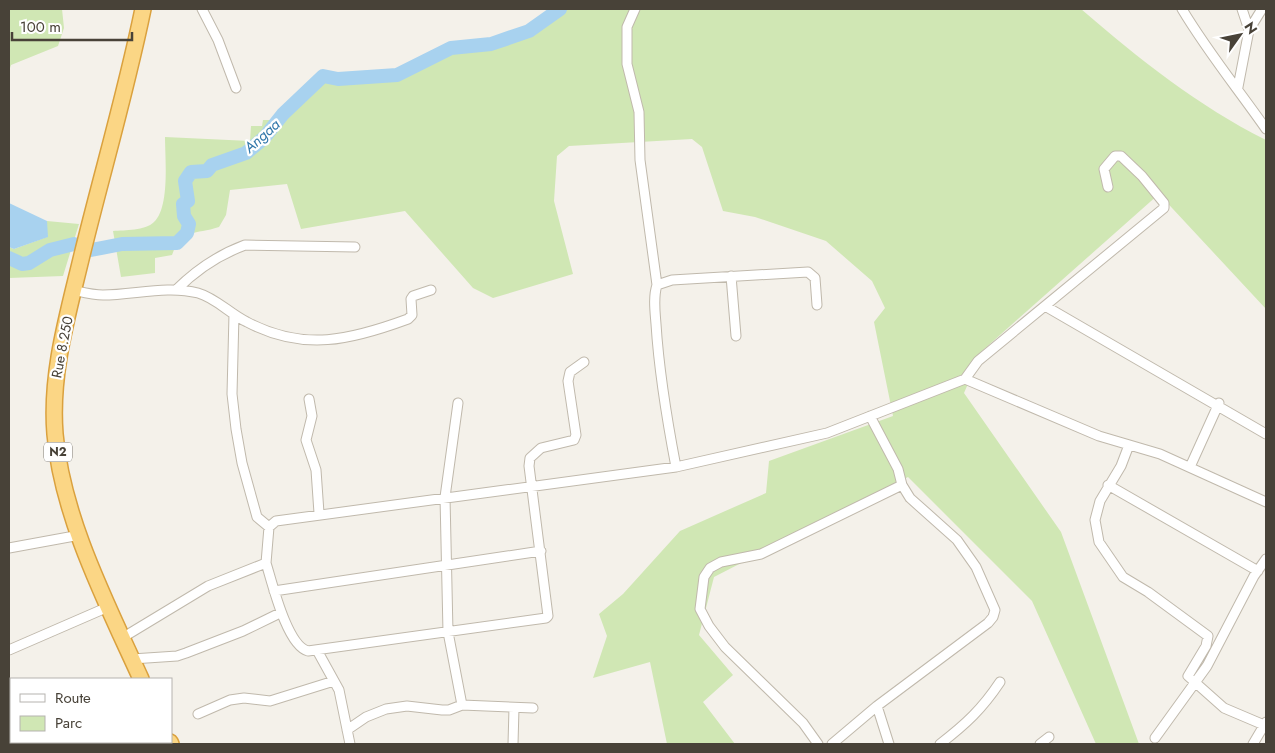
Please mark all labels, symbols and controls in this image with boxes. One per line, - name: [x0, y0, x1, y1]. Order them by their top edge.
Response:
- scale bar: [12, 10, 132, 42]
- north arrow: [1215, 10, 1265, 60]
- text: 100 m: [20, 16, 61, 38]
- text: N: [1239, 18, 1262, 38]
- water label: Angaa: [238, 113, 286, 159]
- street label: Rue 8.250: [46, 314, 78, 380]
- road number: N2: [44, 442, 72, 462]
- legend: [10, 678, 172, 743]
- text: Route: [55, 687, 91, 709]
- text: Parc: [55, 712, 82, 734]

